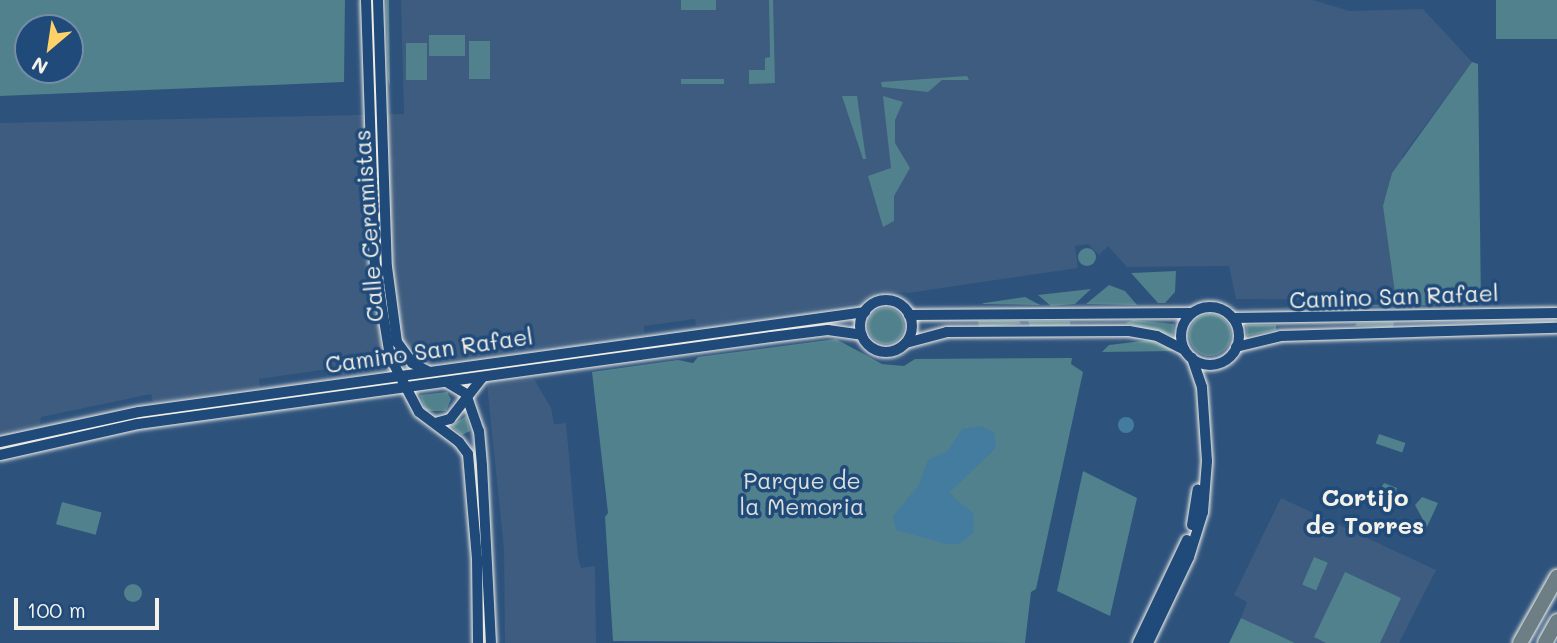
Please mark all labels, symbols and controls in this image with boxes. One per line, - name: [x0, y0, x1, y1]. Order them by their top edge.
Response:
- north arrow: [14, 14, 84, 84]
- text: N: [27, 52, 52, 80]
- street label: Calle Ceramistas: [348, 129, 388, 323]
- street label: Camino San Rafael: [1289, 279, 1499, 313]
- street label: Camino San Rafael: [323, 322, 535, 378]
- park label: Parque de la Memoria: [740, 466, 864, 520]
- district label: Cortijo de Torres: [1306, 483, 1424, 539]
- scale bar: [18, 584, 163, 628]
- text: 100 m: [27, 596, 86, 623]

